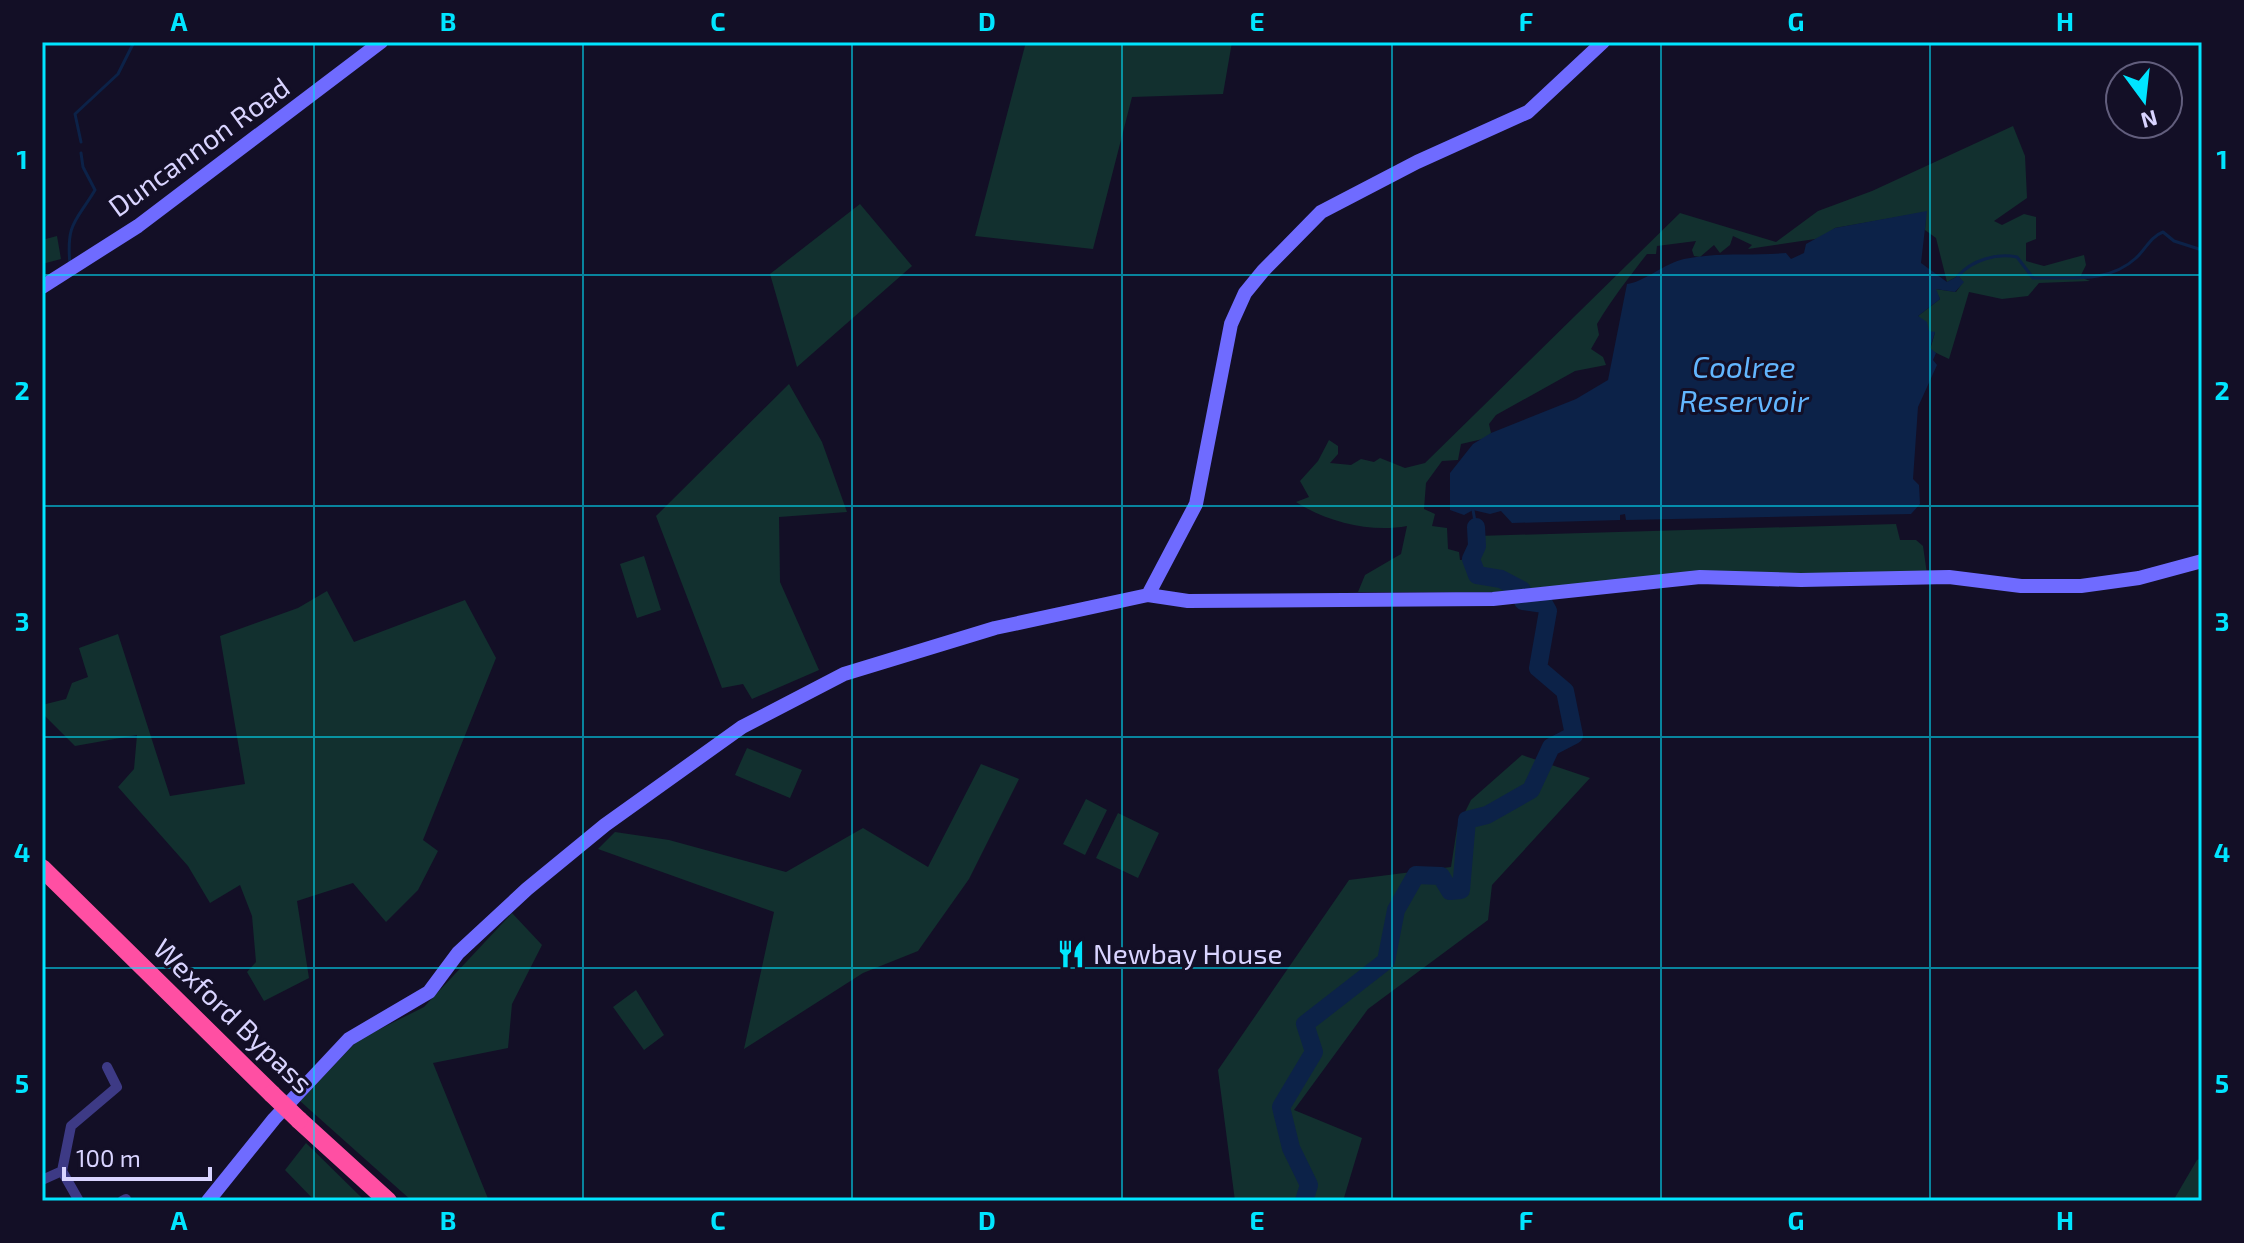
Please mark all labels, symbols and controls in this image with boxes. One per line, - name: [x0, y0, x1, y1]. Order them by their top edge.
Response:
- text: A: [171, 5, 188, 36]
- text: B: [440, 5, 456, 36]
- text: C: [710, 5, 726, 36]
- text: D: [978, 5, 996, 36]
- text: E: [1249, 5, 1265, 36]
- text: F: [1519, 5, 1533, 36]
- text: G: [1788, 5, 1804, 36]
- text: H: [2056, 5, 2074, 36]
- north arrow: [2104, 60, 2184, 140]
- street label: Duncannon Road: [101, 69, 296, 223]
- text: N: [2138, 106, 2160, 135]
- text: 1: [16, 143, 28, 174]
- text: 1: [2216, 143, 2228, 174]
- water label: Coolree Reservoir: [1679, 348, 1810, 418]
- text: 2: [14, 374, 30, 405]
- text: 2: [2214, 374, 2230, 405]
- text: 3: [15, 605, 29, 636]
- text: 3: [2215, 605, 2229, 636]
- text: 4: [14, 836, 30, 867]
- text: 4: [2214, 836, 2230, 867]
- street label: Wexford Bypass: [147, 931, 320, 1100]
- place label: Newbay House: [1093, 936, 1282, 970]
- restaurant icon: Newbay House: [1056, 939, 1086, 969]
- text: 5: [15, 1067, 29, 1098]
- text: 5: [2215, 1067, 2229, 1098]
- scale bar: [64, 1131, 210, 1181]
- text: 100 m: [76, 1143, 141, 1172]
- text: A: [171, 1204, 188, 1235]
- text: B: [440, 1204, 456, 1235]
- text: C: [710, 1204, 726, 1235]
- text: D: [978, 1204, 996, 1235]
- text: E: [1249, 1204, 1265, 1235]
- text: F: [1519, 1204, 1533, 1235]
- text: G: [1788, 1204, 1804, 1235]
- text: H: [2056, 1204, 2074, 1235]

